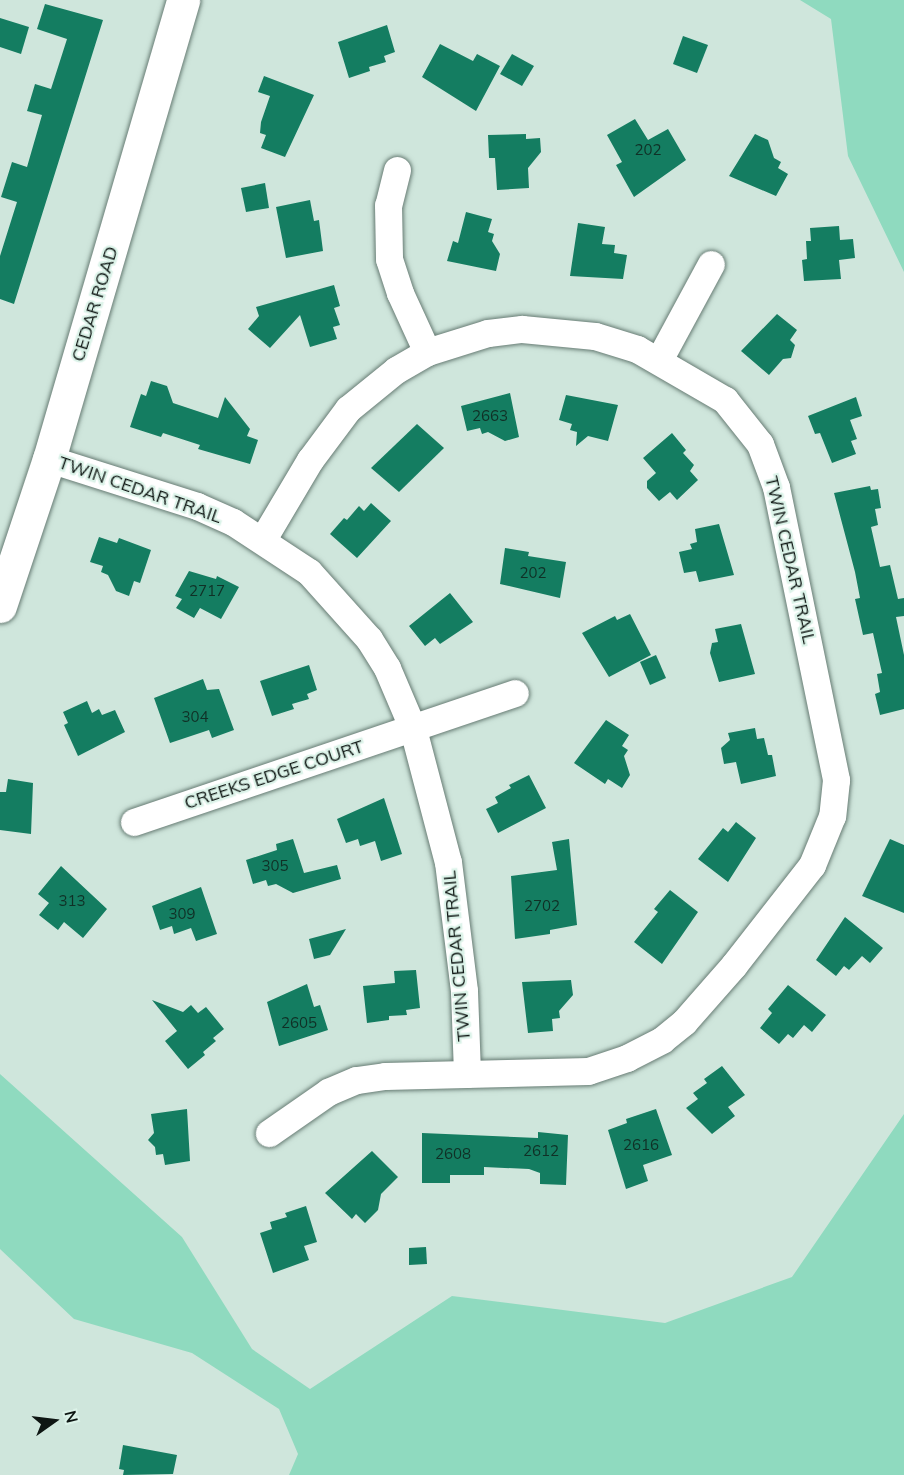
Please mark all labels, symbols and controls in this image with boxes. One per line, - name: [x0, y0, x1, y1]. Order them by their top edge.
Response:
- house number: 202: [635, 141, 661, 159]
- street label: CEDAR ROAD: [67, 244, 123, 364]
- house number: 2663: [472, 407, 508, 425]
- street label: TWIN CEDAR TRAIL: [56, 452, 224, 528]
- street label: TWIN CEDAR TRAIL: [760, 474, 820, 646]
- house number: 202: [520, 564, 546, 582]
- house number: 2717: [189, 582, 225, 600]
- house number: 304: [182, 708, 208, 726]
- street label: CREEKS EDGE COURT: [182, 736, 366, 814]
- house number: 305: [262, 857, 288, 875]
- street label: TWIN CEDAR TRAIL: [439, 870, 475, 1042]
- house number: 313: [59, 892, 85, 910]
- house number: 2702: [524, 897, 560, 915]
- house number: 309: [169, 905, 195, 923]
- house number: 2605: [281, 1014, 317, 1032]
- house number: 2616: [623, 1136, 659, 1154]
- house number: 2612: [523, 1142, 559, 1160]
- house number: 2608: [435, 1145, 471, 1163]
- north arrow: [24, 1391, 84, 1451]
- text: N: [60, 1408, 83, 1425]

